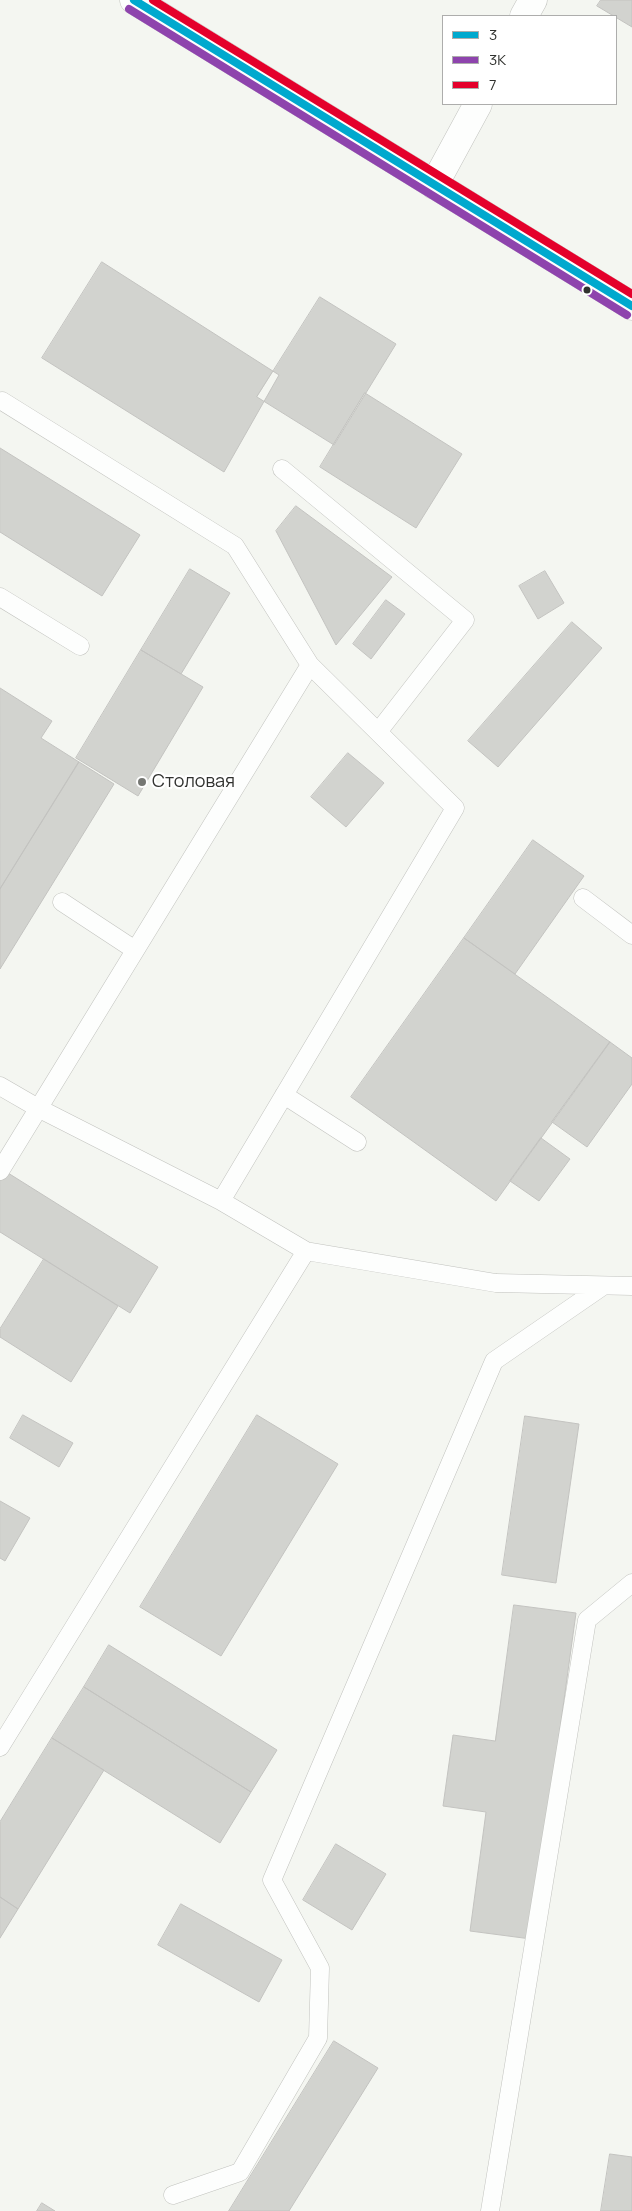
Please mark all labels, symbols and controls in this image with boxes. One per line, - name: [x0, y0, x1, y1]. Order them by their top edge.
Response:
- legend: [442, 15, 617, 105]
- text: 3: [489, 24, 497, 45]
- text: 3К: [489, 49, 506, 70]
- text: 7: [489, 74, 497, 95]
- unlabelled marker: [582, 285, 592, 295]
- place label: Столовая: [152, 771, 235, 793]
- marker: Столовая: [136, 776, 148, 788]

